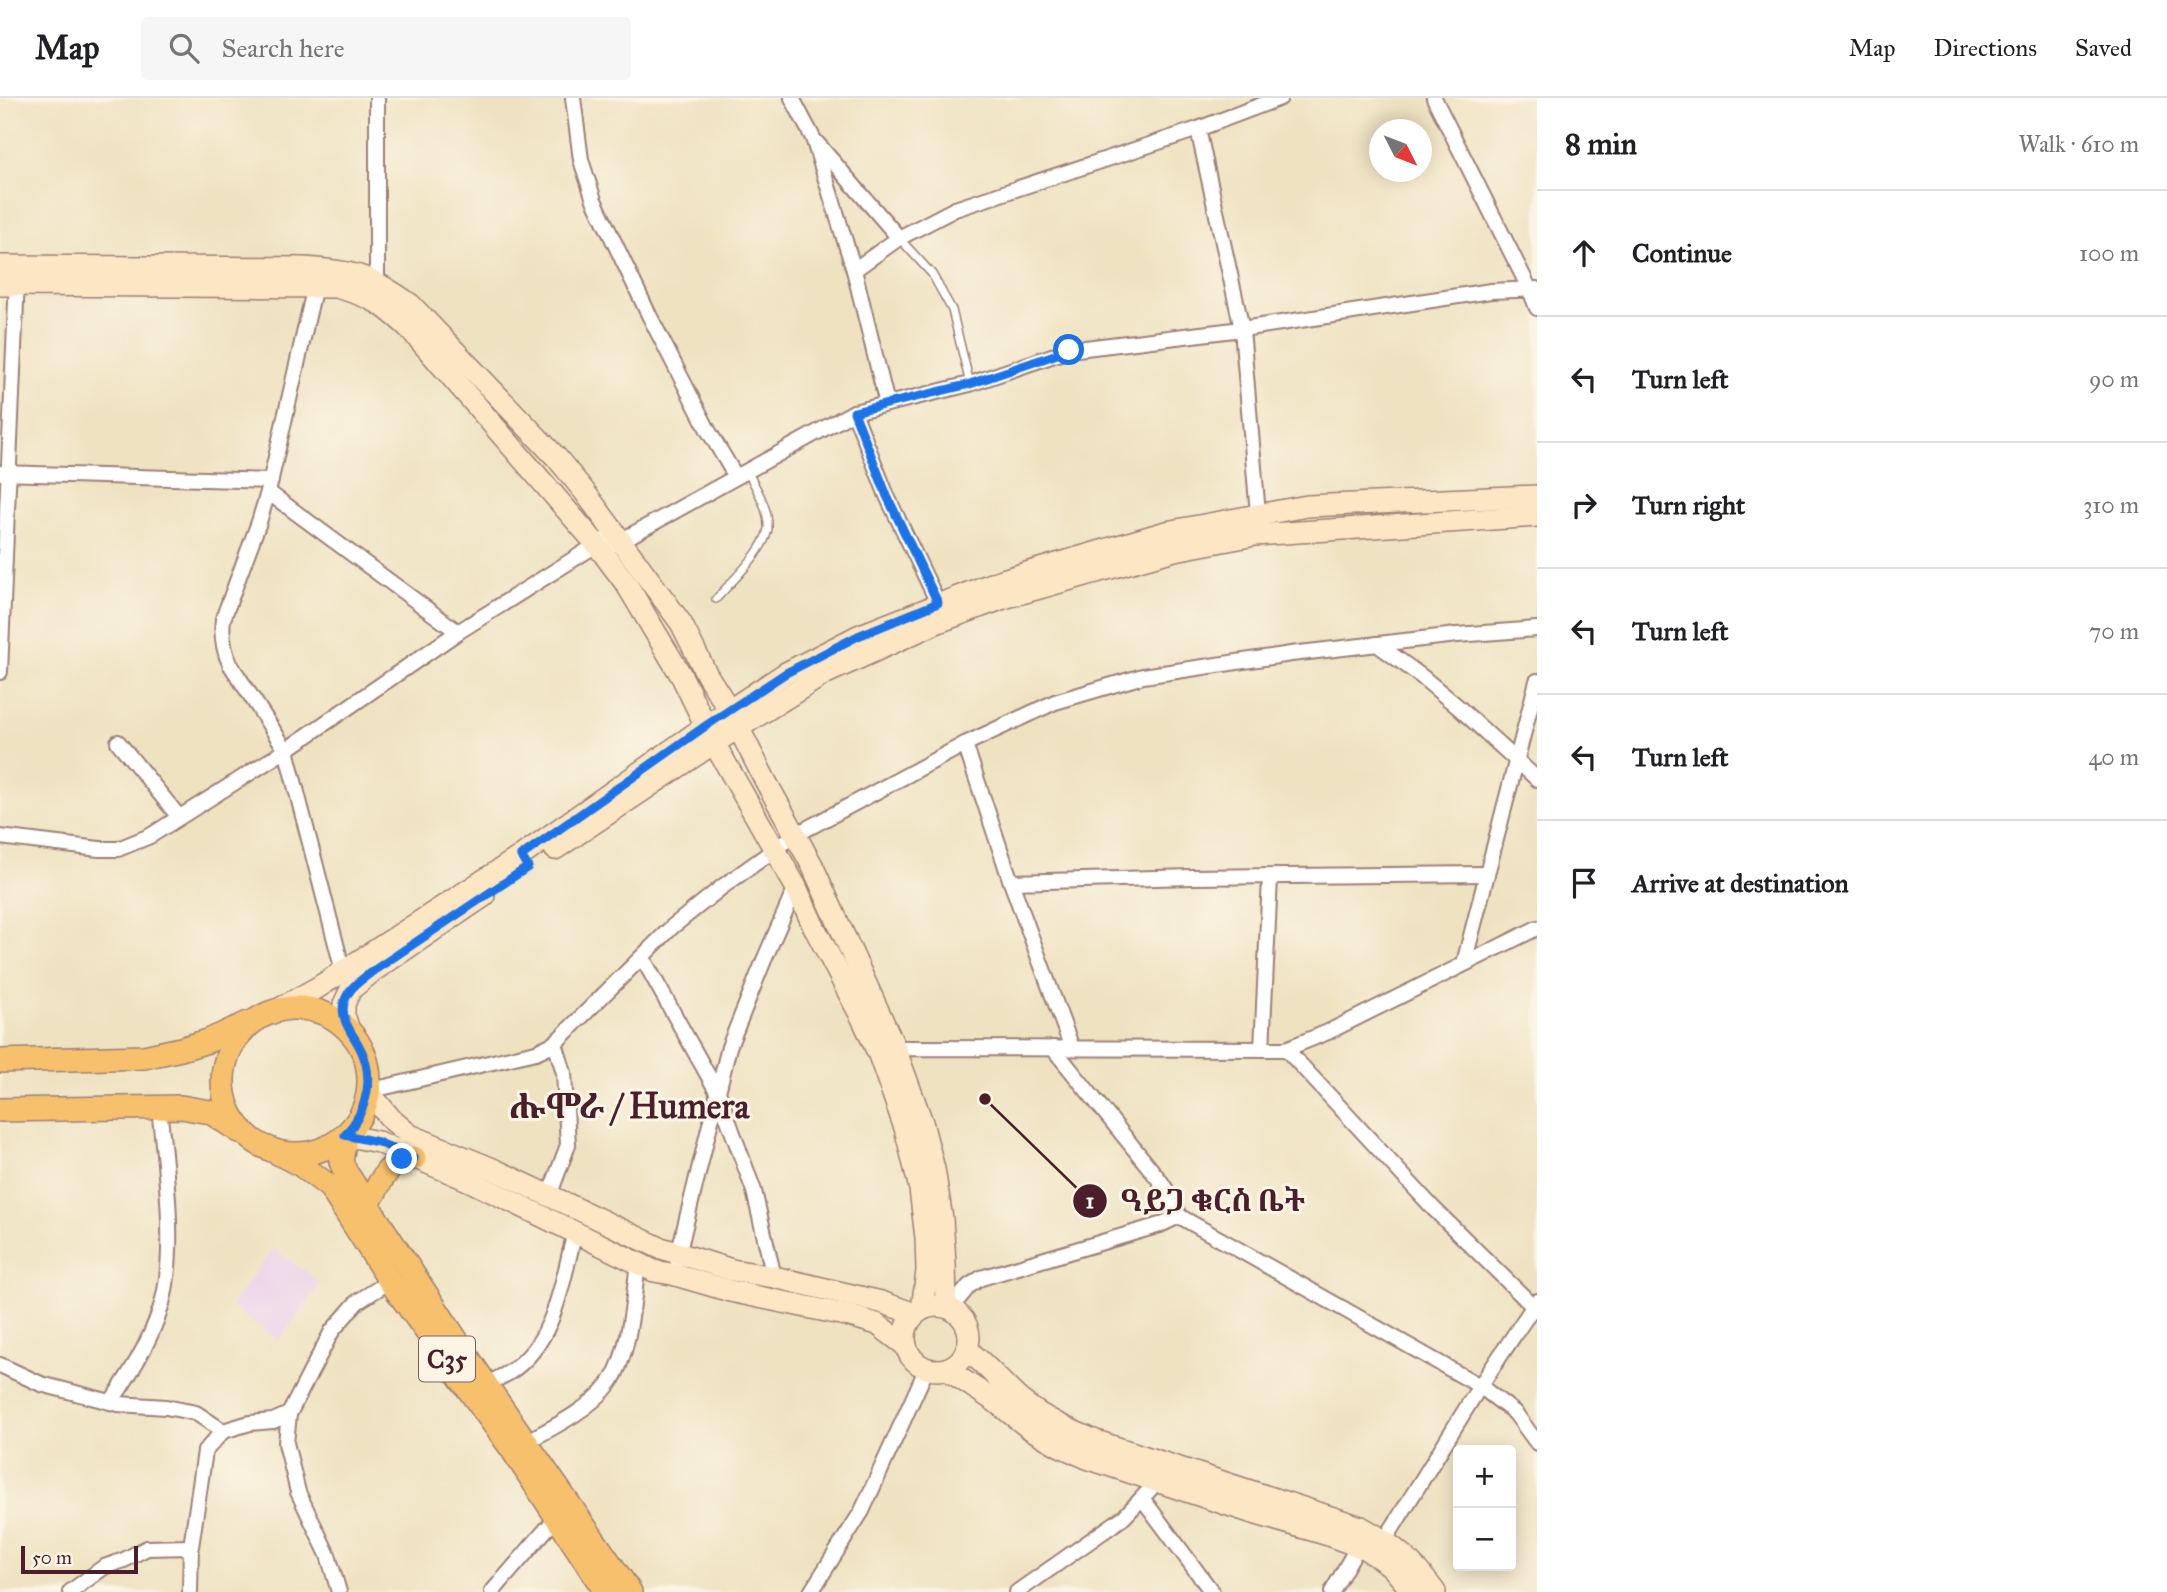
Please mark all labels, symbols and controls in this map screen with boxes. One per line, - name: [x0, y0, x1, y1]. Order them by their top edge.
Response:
- search box: [141, 17, 631, 80]
- text: Map: [35, 28, 99, 68]
- icon: search: [165, 29, 203, 67]
- text: Search here: [221, 32, 345, 64]
- text: Map: [1849, 33, 1896, 63]
- text: Directions: [1934, 33, 2037, 63]
- text: Saved: [2075, 33, 2132, 63]
- north arrow: [1369, 119, 1432, 182]
- text: 8 min: [1565, 126, 1637, 162]
- text: Walk · 610 m: [2018, 130, 2139, 158]
- icon: ahead: [1565, 234, 1603, 272]
- text: Continue: [1632, 237, 1732, 269]
- text: 100 m: [2079, 239, 2139, 267]
- route start: [1053, 334, 1084, 365]
- icon: left: [1565, 360, 1603, 398]
- text: Turn left: [1632, 363, 1728, 395]
- text: 90 m: [2089, 365, 2139, 393]
- icon: right: [1565, 486, 1603, 524]
- text: Turn right: [1632, 489, 1745, 521]
- text: 310 m: [2083, 491, 2139, 519]
- icon: left: [1565, 612, 1603, 650]
- text: Turn left: [1632, 615, 1728, 647]
- text: 70 m: [2089, 617, 2139, 645]
- icon: left: [1565, 738, 1603, 776]
- text: Turn left: [1632, 741, 1728, 773]
- text: 40 m: [2089, 743, 2139, 771]
- icon: arrive: [1565, 864, 1603, 902]
- text: Arrive at destination: [1632, 867, 1849, 899]
- district label: ሑሞራ / Humera: [509, 1085, 750, 1128]
- route end: [386, 1143, 417, 1174]
- callout: ዓይጋ ቁርስ ቤት: [1072, 1175, 1319, 1226]
- text: ዓይጋ ቁርስ ቤት: [1121, 1183, 1306, 1219]
- text: 1: [1086, 1188, 1094, 1214]
- road number: C35: [419, 1336, 475, 1382]
- map controls: [1453, 1445, 1516, 1571]
- button: +: [1453, 1445, 1516, 1508]
- button: −: [1453, 1508, 1516, 1571]
- scale bar: [21, 1543, 138, 1575]
- text: 50 m: [32, 1546, 72, 1569]

